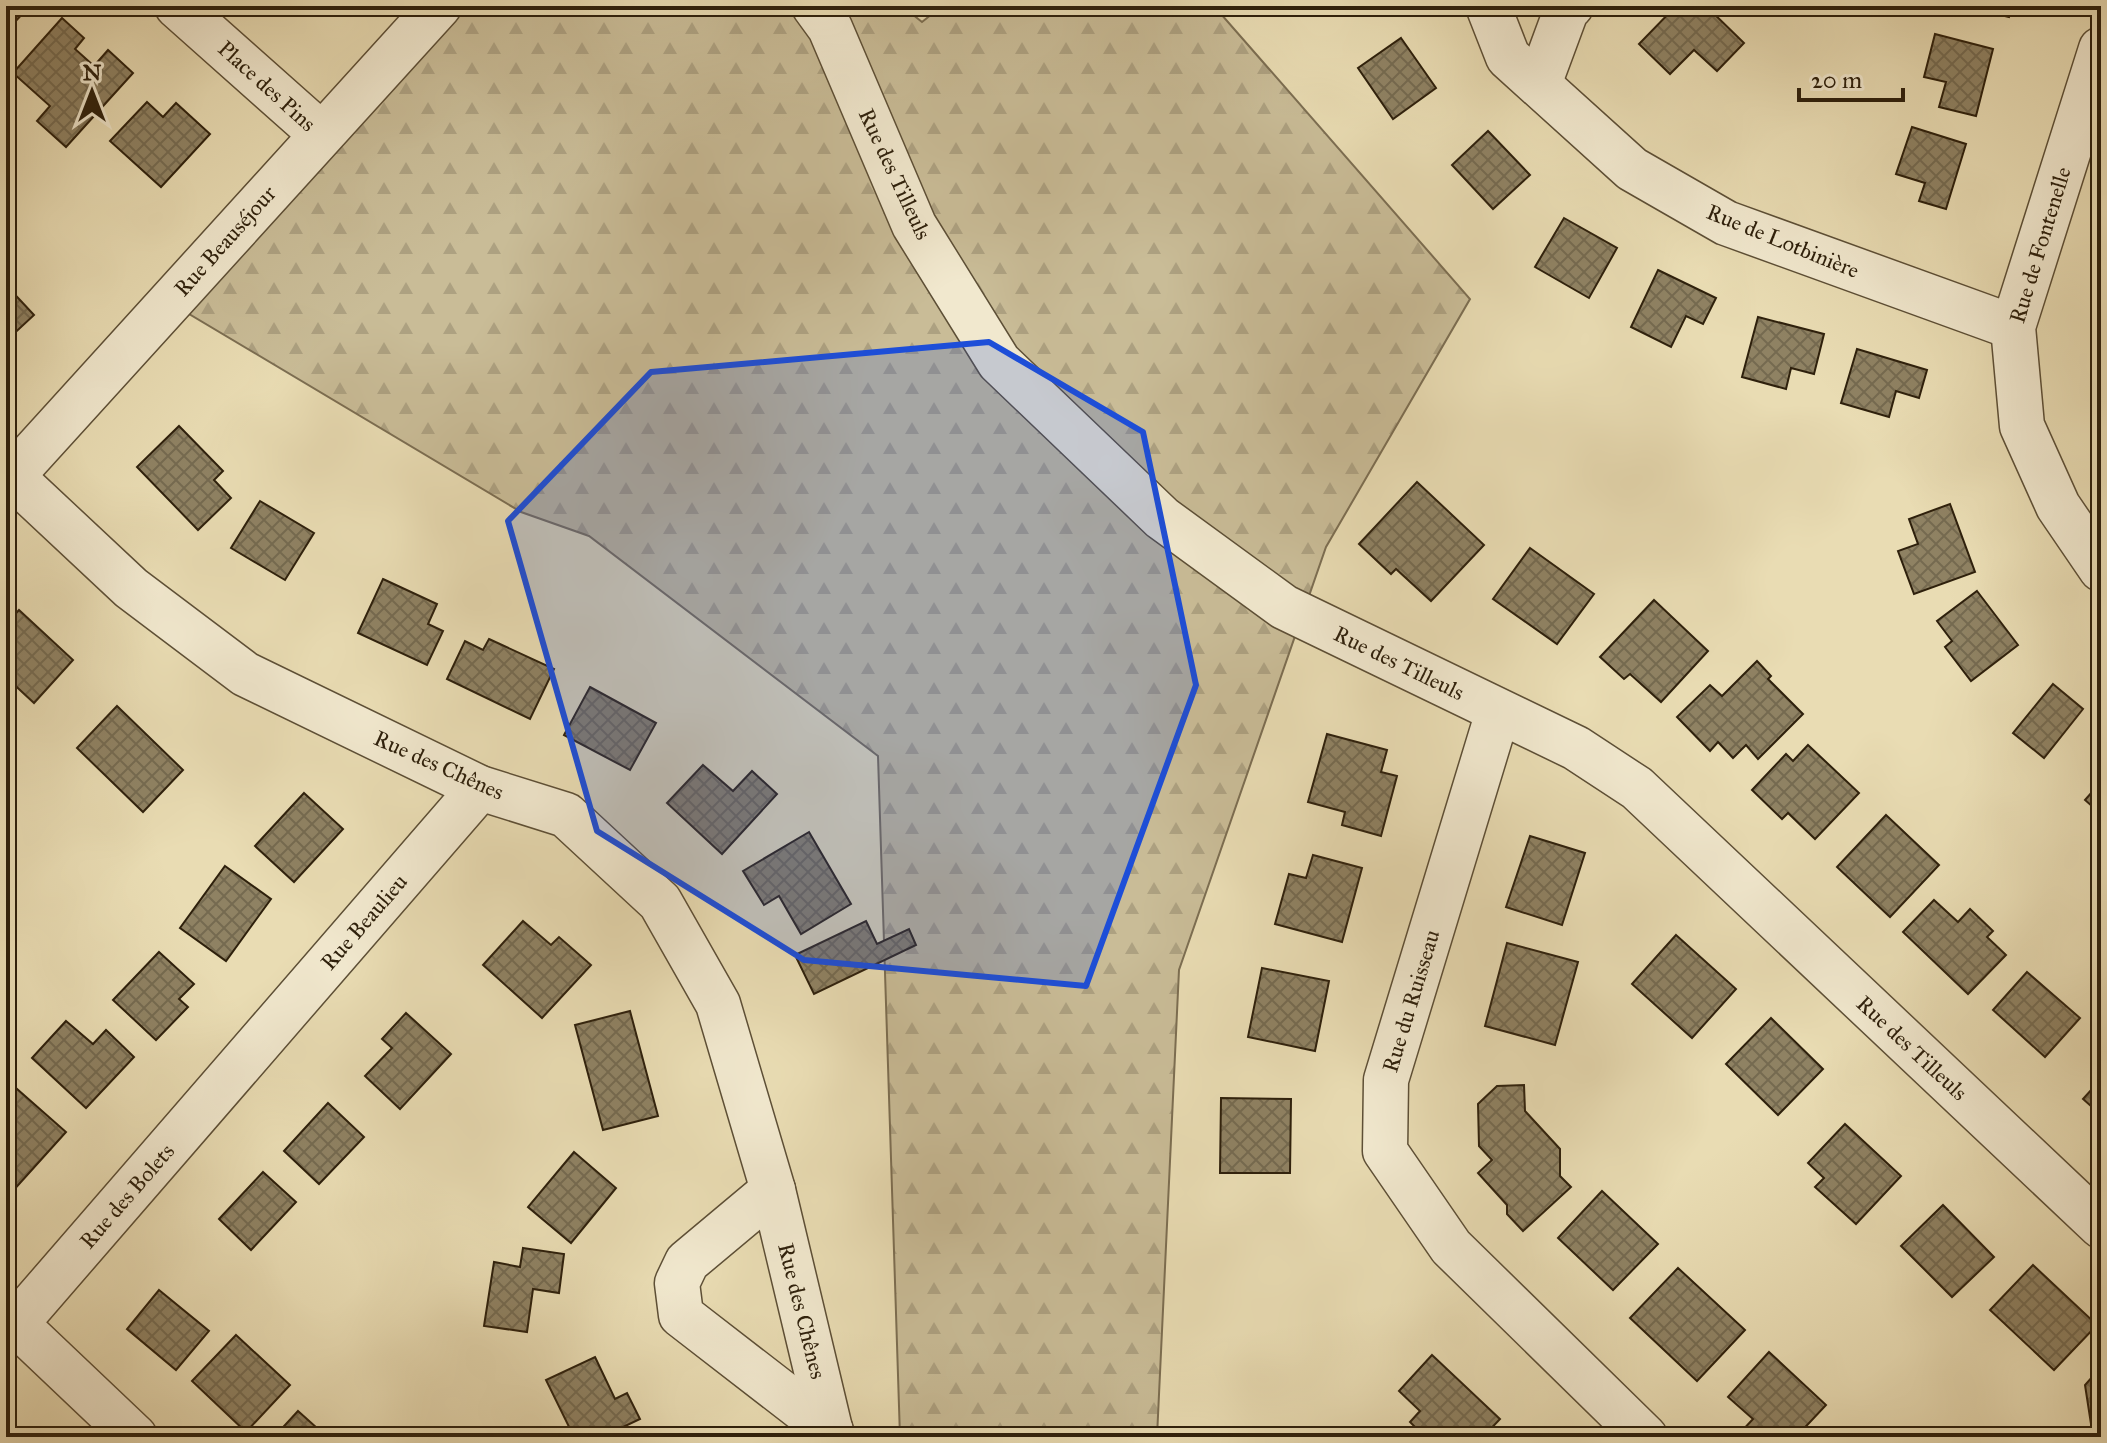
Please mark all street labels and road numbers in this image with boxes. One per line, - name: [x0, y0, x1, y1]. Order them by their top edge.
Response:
- street label: Place des Pins: [212, 35, 322, 137]
- street label: Rue des Tilleuls: [853, 104, 937, 244]
- street label: Rue de Fontenelle: [2003, 164, 2077, 326]
- street label: Rue Beauséjour: [168, 180, 282, 302]
- street label: Rue de Lotbinière: [1703, 198, 1863, 284]
- street label: Rue des Tilleuls: [1329, 620, 1469, 706]
- street label: Rue des Chênes: [370, 724, 508, 806]
- street label: Rue Beaulieu: [315, 868, 413, 976]
- street label: Rue du Ruisseau: [1377, 926, 1446, 1076]
- street label: Rue des Tilleuls: [1851, 990, 1973, 1106]
- street label: Rue des Bolets: [74, 1138, 180, 1254]
- street label: Rue des Chênes: [772, 1240, 832, 1382]

